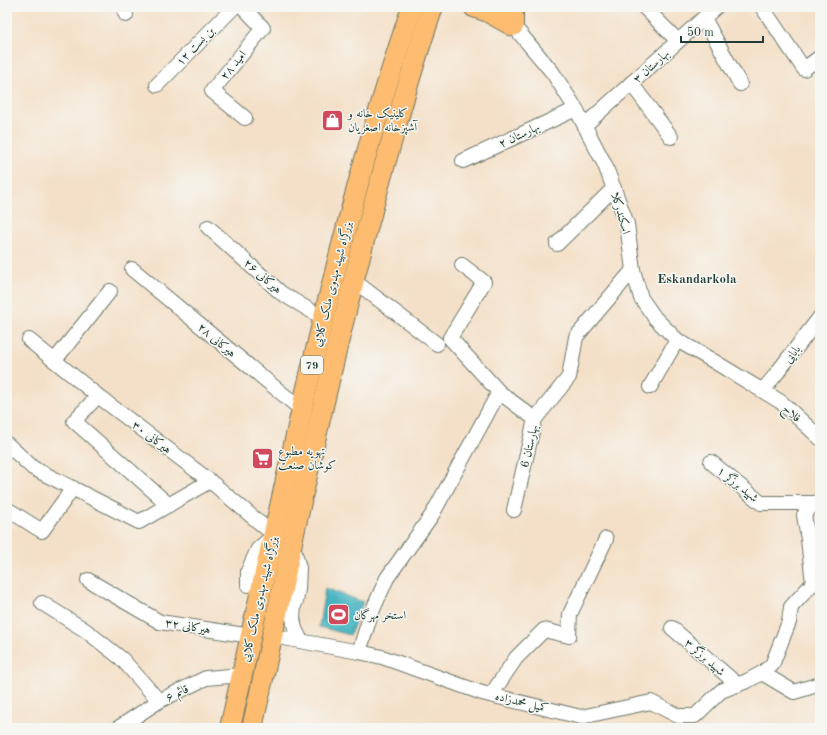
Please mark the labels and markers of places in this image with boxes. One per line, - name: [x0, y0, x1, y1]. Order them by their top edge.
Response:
- shop icon: کلینیک خانه و آشپزخانه اصغریان: [319, 107, 345, 133]
- place label: کلینیک خانه و آشپزخانه اصغریان: [346, 107, 418, 135]
- supermarket icon: تهویه مطبوع کوشان صنعت: [249, 445, 275, 471]
- place label: تهویه مطبوع کوشان صنعت: [278, 446, 336, 473]
- sports icon: استخر مهرگان: [326, 602, 352, 628]
- place label: استخر مهرگان: [354, 607, 406, 623]

